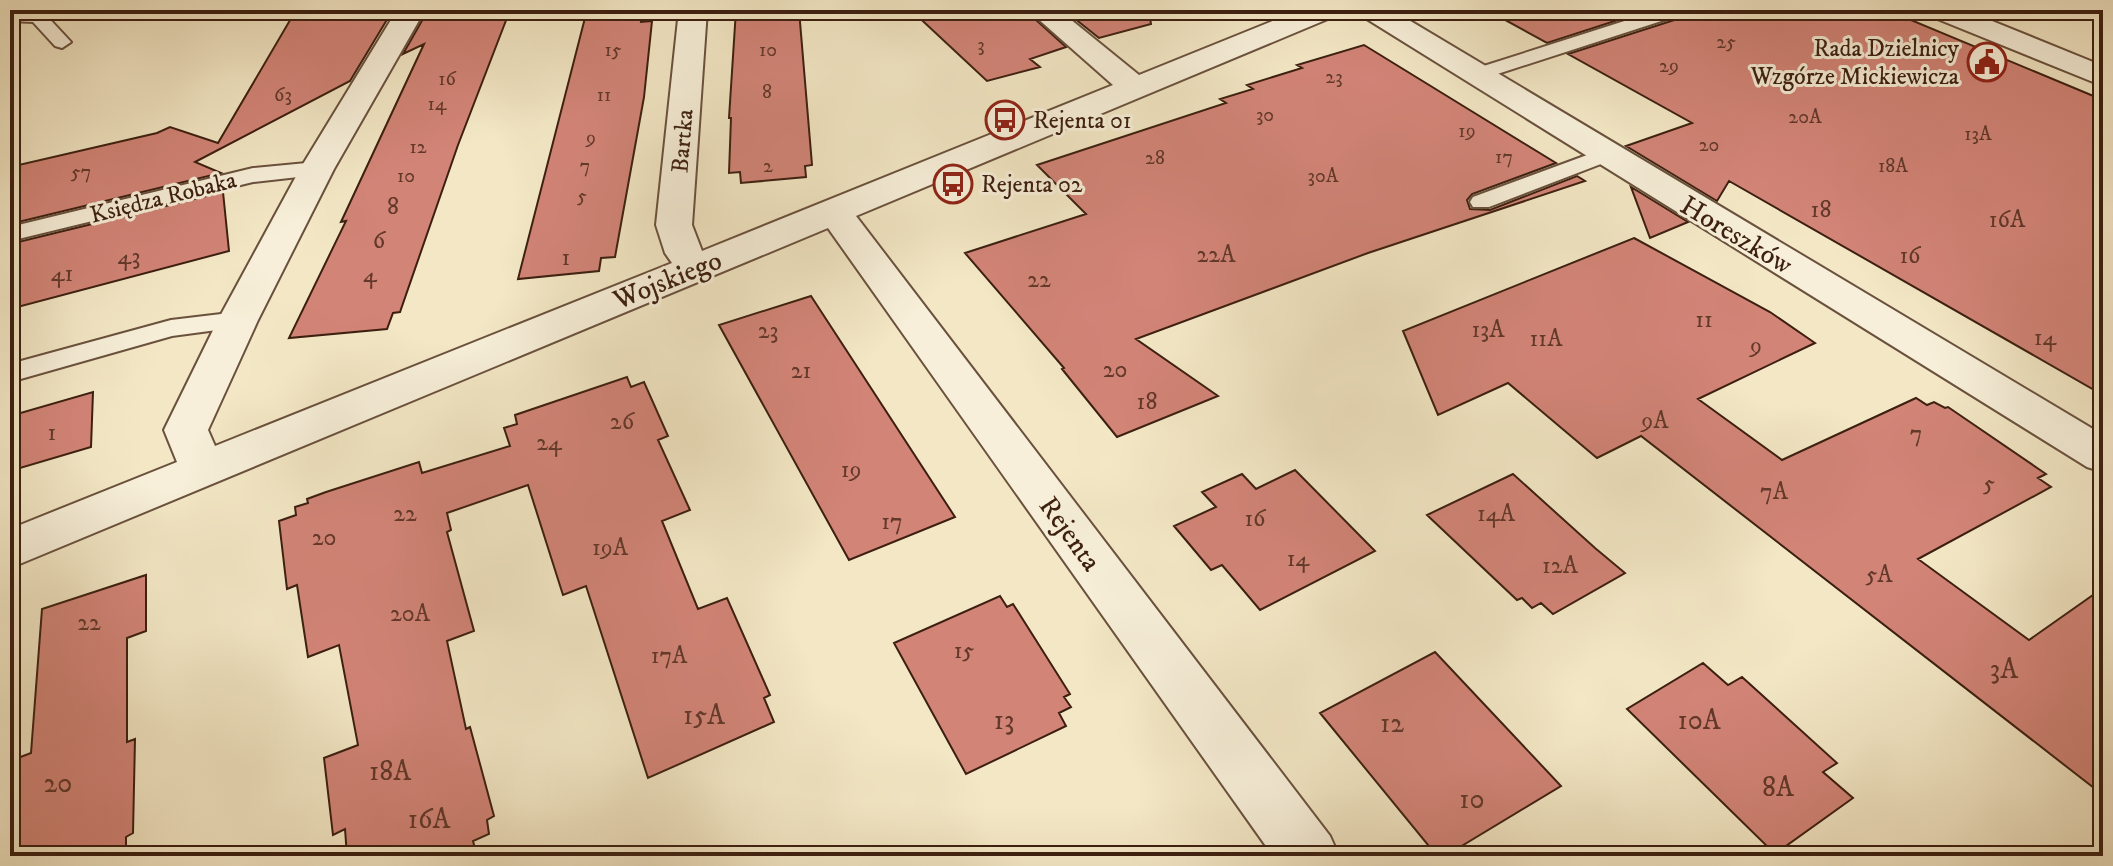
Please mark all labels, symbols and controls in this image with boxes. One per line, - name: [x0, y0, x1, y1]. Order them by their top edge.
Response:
- house number: 25: [1716, 30, 1736, 55]
- house number: 3: [977, 33, 985, 58]
- place label: Rada Dzielnicy Wzgórze Mickiewicza: [1750, 34, 1960, 92]
- house number: 15: [604, 38, 622, 63]
- house number: 10: [759, 38, 777, 63]
- public building icon: Rada Dzielnicy Wzgórze Mickiewicza: [1966, 41, 2008, 83]
- house number: 29: [1659, 54, 1679, 79]
- house number: 23: [1325, 65, 1343, 90]
- house number: 16: [438, 67, 456, 92]
- house number: 8: [762, 80, 772, 105]
- house number: 63: [274, 83, 292, 108]
- house number: 11: [597, 83, 611, 108]
- house number: 14: [428, 92, 447, 117]
- bus stop icon: Rejenta 01: [984, 99, 1026, 141]
- house number: 30: [1256, 103, 1274, 128]
- house number: 20A: [1788, 105, 1822, 130]
- place label: Rejenta 01: [1033, 106, 1132, 136]
- street label: Bartka: [665, 107, 701, 174]
- house number: 19: [1458, 119, 1476, 144]
- house number: 13A: [1964, 122, 1992, 147]
- house number: 9: [585, 126, 596, 151]
- house number: 20: [1699, 133, 1719, 158]
- house number: 12: [409, 135, 427, 160]
- house number: 17: [1495, 145, 1513, 170]
- house number: 28: [1145, 146, 1165, 171]
- house number: 7: [580, 154, 590, 179]
- house number: 2: [763, 154, 773, 179]
- house number: 18A: [1878, 154, 1908, 179]
- house number: 57: [71, 160, 91, 185]
- bus stop icon: Rejenta 02: [932, 163, 974, 205]
- house number: 10: [397, 164, 415, 189]
- house number: 30A: [1308, 164, 1339, 189]
- street label: Księdza Robaka: [87, 165, 240, 231]
- place label: Rejenta 02: [981, 170, 1083, 200]
- house number: 5: [577, 184, 587, 209]
- street label: Horeszków: [1674, 188, 1799, 283]
- house number: 8: [387, 192, 399, 222]
- house number: 18: [1811, 195, 1831, 225]
- house number: 16A: [1989, 205, 2026, 235]
- house number: 6: [373, 226, 387, 256]
- house number: 22A: [1197, 240, 1236, 270]
- house number: 16: [1899, 241, 1922, 271]
- house number: 43: [118, 242, 140, 272]
- house number: 1: [562, 243, 570, 273]
- street label: Wojskiego: [607, 243, 727, 318]
- house number: 41: [51, 259, 73, 289]
- house number: 4: [363, 260, 378, 290]
- house number: 22: [1027, 265, 1051, 295]
- house number: 11: [1695, 305, 1713, 335]
- house number: 13A: [1471, 315, 1505, 345]
- house number: 23: [758, 316, 778, 346]
- house number: 14: [2034, 323, 2057, 353]
- house number: 11A: [1530, 324, 1563, 354]
- house number: 9: [1749, 331, 1762, 361]
- house number: 20: [1103, 355, 1127, 385]
- house number: 21: [791, 356, 811, 386]
- house number: 18: [1137, 387, 1157, 417]
- house number: 9A: [1640, 406, 1669, 436]
- house number: 26: [610, 407, 636, 437]
- house number: 1: [48, 418, 56, 448]
- house number: 7: [1910, 419, 1922, 449]
- house number: 24: [536, 428, 563, 458]
- house number: 19: [841, 455, 861, 485]
- house number: 5: [1983, 469, 1995, 499]
- house number: 7A: [1760, 477, 1789, 507]
- street label: Rejenta: [1031, 490, 1109, 578]
- house number: 22: [393, 499, 417, 529]
- house number: 14A: [1477, 499, 1516, 529]
- house number: 16: [1244, 504, 1267, 534]
- house number: 17: [881, 507, 903, 537]
- house number: 20: [312, 523, 336, 553]
- house number: 19A: [592, 533, 629, 563]
- house number: 14: [1287, 544, 1310, 574]
- house number: 12A: [1542, 551, 1579, 581]
- house number: 5A: [1865, 560, 1893, 590]
- house number: 20A: [390, 599, 431, 629]
- house number: 22: [77, 608, 101, 638]
- house number: 15: [954, 636, 974, 666]
- house number: 17A: [651, 641, 688, 671]
- house number: 3A: [1990, 652, 2019, 687]
- house number: 15A: [683, 698, 726, 733]
- house number: 13: [994, 703, 1014, 738]
- house number: 10A: [1677, 703, 1722, 738]
- house number: 12: [1380, 706, 1404, 741]
- house number: 18A: [369, 754, 412, 789]
- house number: 20: [44, 766, 72, 801]
- house number: 8A: [1762, 770, 1795, 805]
- house number: 10: [1459, 782, 1485, 817]
- house number: 16A: [408, 802, 451, 837]

